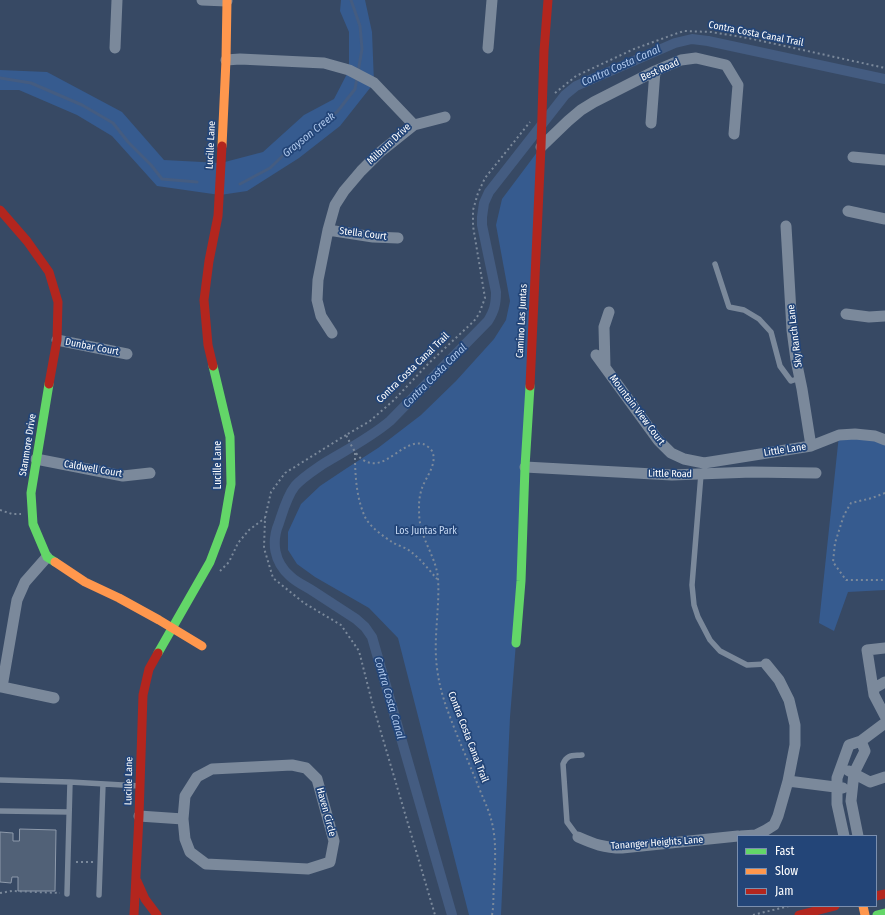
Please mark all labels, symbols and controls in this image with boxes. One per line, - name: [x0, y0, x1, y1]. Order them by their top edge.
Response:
- street label: Contra Costa Canal Trail: [708, 19, 804, 49]
- water label: Contra Costa Canal: [580, 43, 662, 89]
- street label: Best Road: [639, 56, 681, 84]
- water label: Grayson Creek: [280, 110, 338, 160]
- street label: Lucille Lane: [204, 121, 218, 169]
- street label: Milburn Drive: [365, 121, 413, 167]
- street label: Stella Court: [339, 225, 387, 243]
- street label: Camino Las Juntas: [514, 284, 530, 358]
- street label: Sky Ranch Lane: [785, 304, 805, 368]
- street label: Contra Costa Canal Trail: [374, 330, 452, 406]
- street label: Dunbar Court: [64, 336, 120, 358]
- water label: Contra Costa Canal: [400, 341, 470, 411]
- street label: Mountain View Court: [607, 373, 667, 447]
- street label: Stanmore Drive: [17, 413, 39, 477]
- street label: Lucille Lane: [212, 441, 224, 489]
- street label: Little Lane: [763, 441, 807, 459]
- street label: Caldwell Court: [63, 458, 123, 480]
- street label: Little Road: [648, 468, 692, 480]
- park label: Los Juntas Park: [395, 525, 457, 537]
- water label: Contra Costa Canal: [371, 655, 407, 741]
- street label: Contra Costa Canal Trail: [445, 690, 491, 784]
- street label: Lucille Lane: [123, 757, 135, 805]
- street label: Haven Circle: [314, 786, 338, 838]
- street label: Tananger Heights Lane: [610, 834, 704, 852]
- legend: [737, 835, 877, 907]
- text: Fast: [775, 844, 794, 858]
- text: Slow: [775, 864, 798, 878]
- text: Jam: [775, 884, 793, 898]

